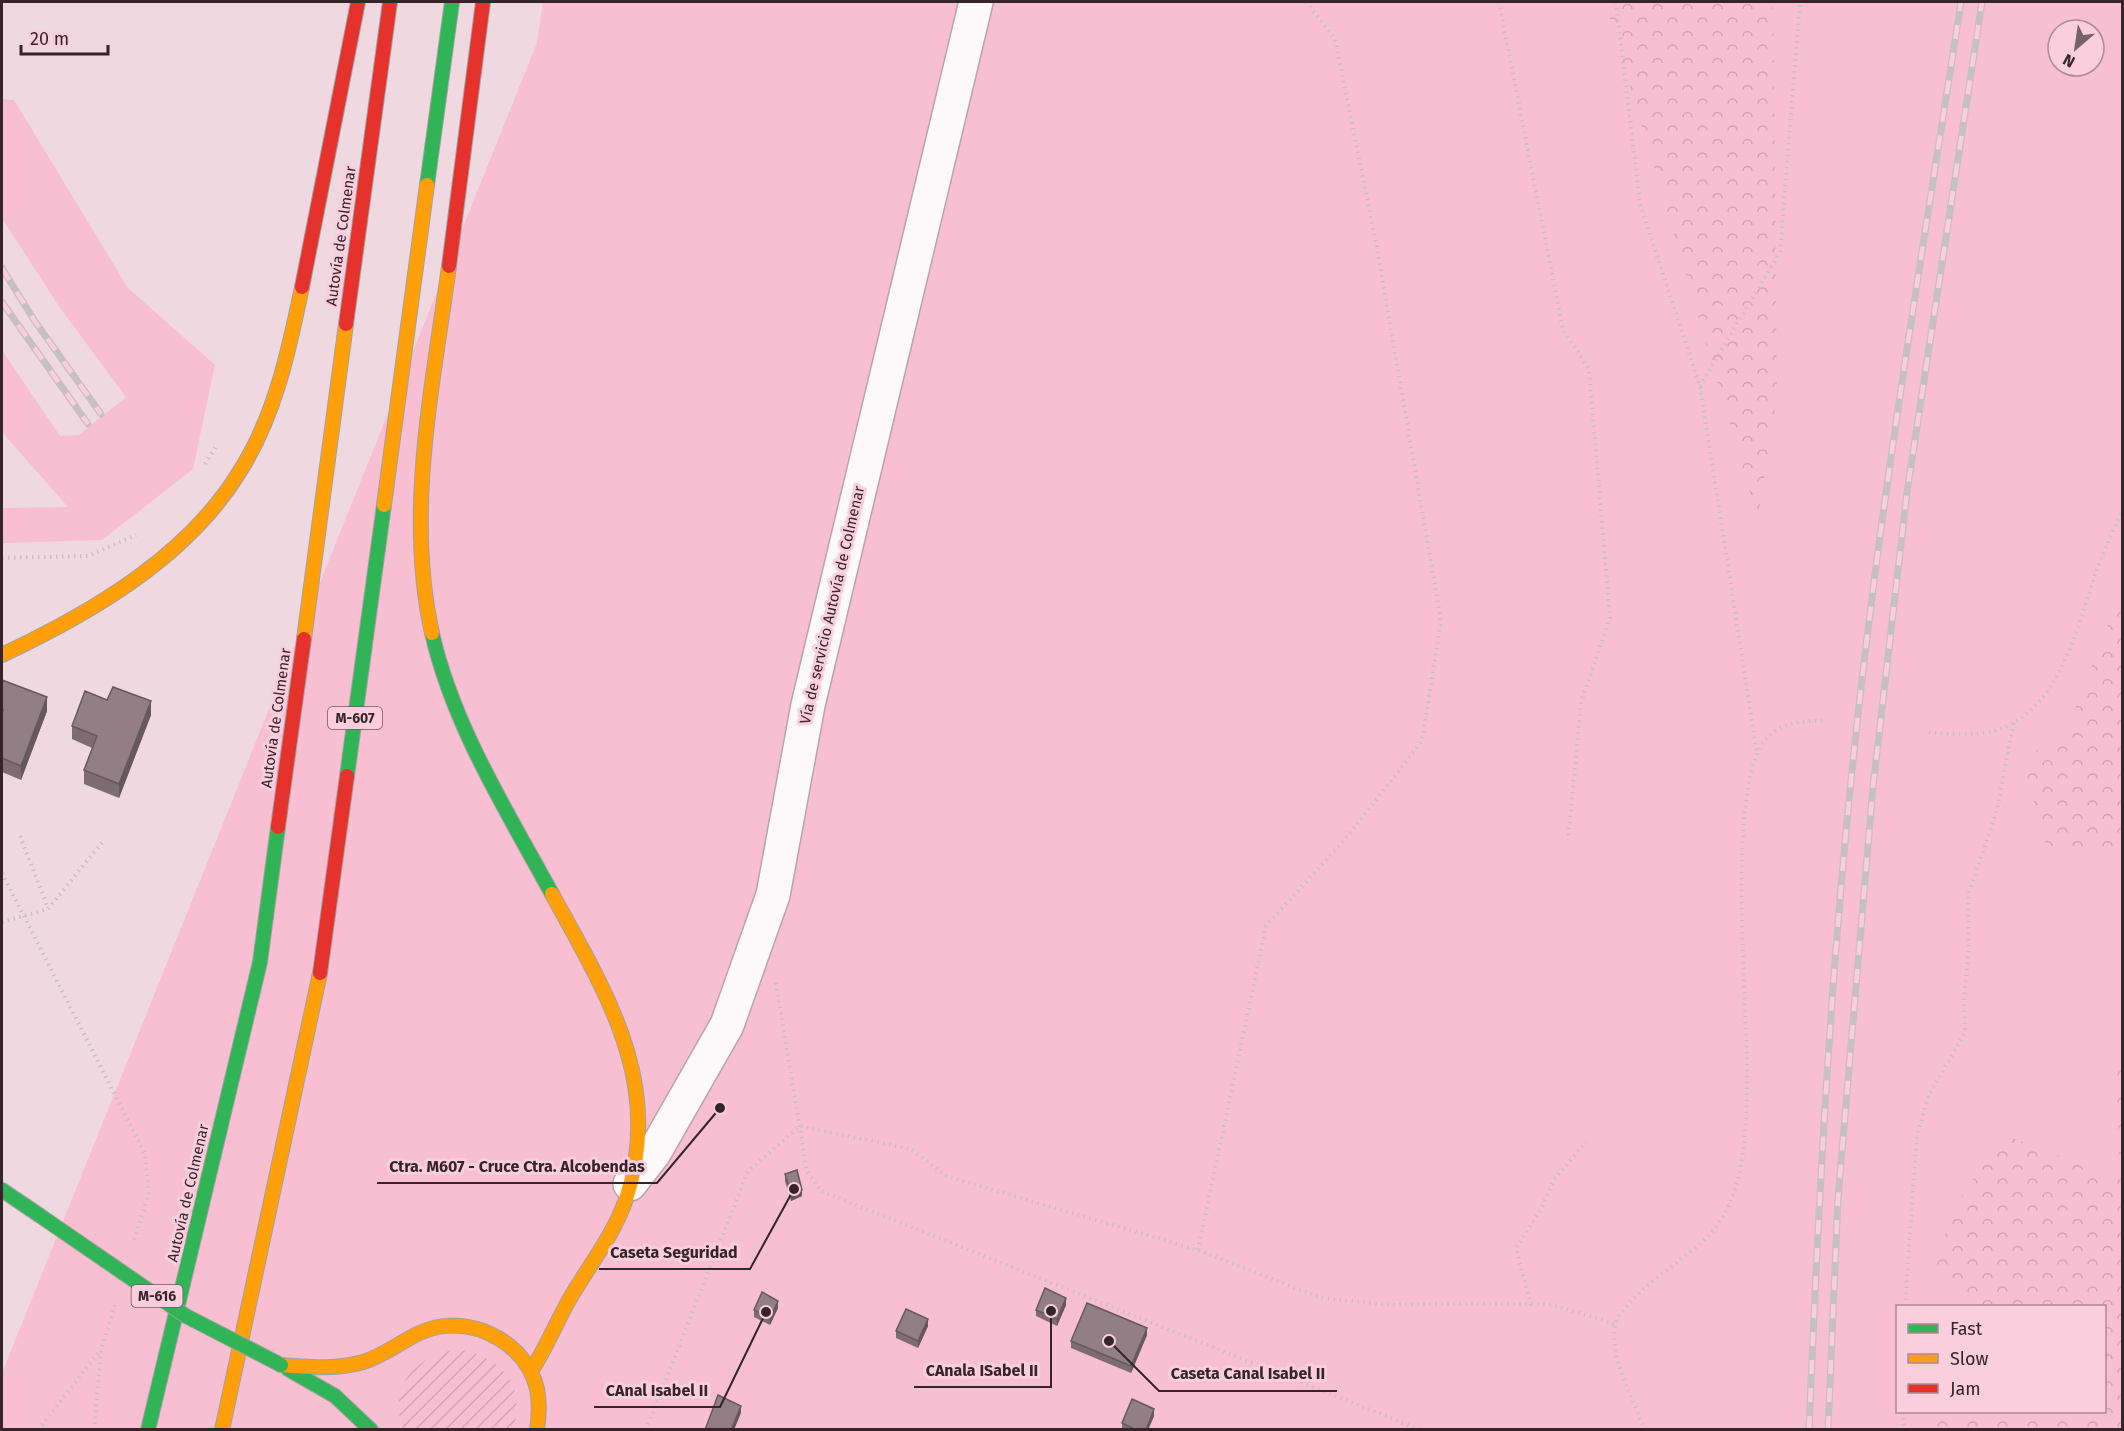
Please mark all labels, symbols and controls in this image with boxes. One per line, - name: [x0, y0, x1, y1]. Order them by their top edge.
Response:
- scale bar: [21, 18, 108, 56]
- north arrow: [2046, 18, 2106, 78]
- text: 20 m: [30, 28, 69, 50]
- text: N: [2060, 50, 2078, 72]
- street label: Autovía de Colmenar: [322, 165, 360, 307]
- street label: Vía de servicio Autovía de Colmenar: [796, 484, 868, 726]
- street label: Autovía de Colmenar: [257, 647, 295, 789]
- road number: M-607: [328, 707, 382, 729]
- street label: Autovía de Colmenar: [163, 1122, 213, 1264]
- callout: Ctra. M607 - Cruce Ctra. Alcobendas: [377, 1149, 657, 1183]
- text: Ctra. M607 - Cruce Ctra. Alcobendas: [389, 1157, 645, 1176]
- callout: Caseta Seguridad: [599, 1235, 750, 1269]
- text: Caseta Seguridad: [610, 1243, 738, 1262]
- road number: M-616: [132, 1285, 182, 1307]
- legend: [1896, 1305, 2106, 1413]
- text: Fast: [1950, 1318, 1983, 1340]
- text: Slow: [1950, 1348, 1989, 1370]
- callout: CAnala ISabel II: [914, 1353, 1051, 1387]
- callout: Caseta Canal Isabel II: [1159, 1357, 1337, 1391]
- text: CAnala ISabel II: [926, 1361, 1038, 1380]
- text: Caseta Canal Isabel II: [1171, 1364, 1325, 1383]
- callout: CAnal Isabel II: [594, 1373, 720, 1407]
- text: Jam: [1950, 1378, 1981, 1400]
- text: CAnal Isabel II: [606, 1381, 708, 1400]

